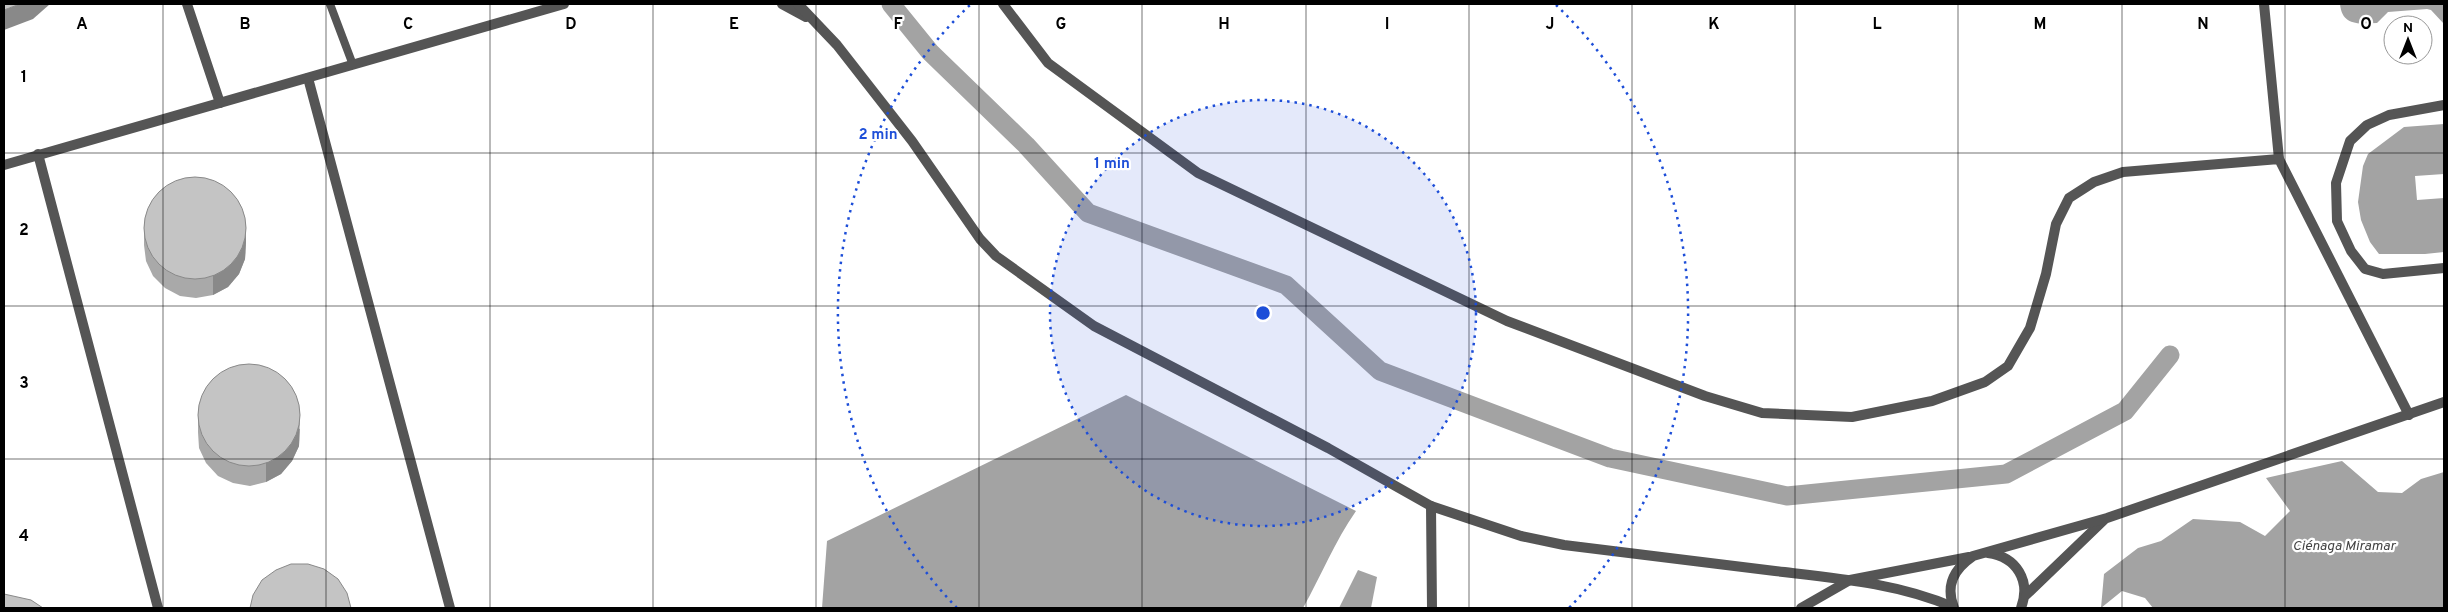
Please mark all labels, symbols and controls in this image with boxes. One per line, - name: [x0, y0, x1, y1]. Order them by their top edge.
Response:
- text: A: [76, 15, 88, 35]
- text: B: [239, 15, 251, 35]
- text: C: [403, 15, 413, 35]
- text: D: [565, 15, 577, 35]
- text: E: [729, 15, 739, 35]
- text: F: [893, 15, 903, 35]
- text: G: [1056, 15, 1066, 35]
- text: H: [1218, 15, 1230, 35]
- text: I: [1385, 15, 1389, 35]
- text: J: [1546, 15, 1554, 35]
- text: K: [1708, 15, 1720, 35]
- text: L: [1872, 15, 1882, 35]
- text: M: [2034, 15, 2046, 35]
- text: N: [2197, 15, 2209, 35]
- text: O: [2360, 15, 2372, 35]
- north arrow: [2383, 15, 2433, 65]
- text: N: [2403, 20, 2413, 37]
- text: 1: [21, 68, 27, 88]
- text: 2 min: [858, 126, 898, 145]
- text: 1 min: [1094, 155, 1130, 174]
- text: 2: [19, 221, 29, 241]
- centre of rings: [1254, 304, 1272, 322]
- text: 3: [19, 374, 29, 394]
- text: 4: [19, 527, 29, 547]
- water label: Ciénaga Miramar: [2293, 538, 2397, 555]

